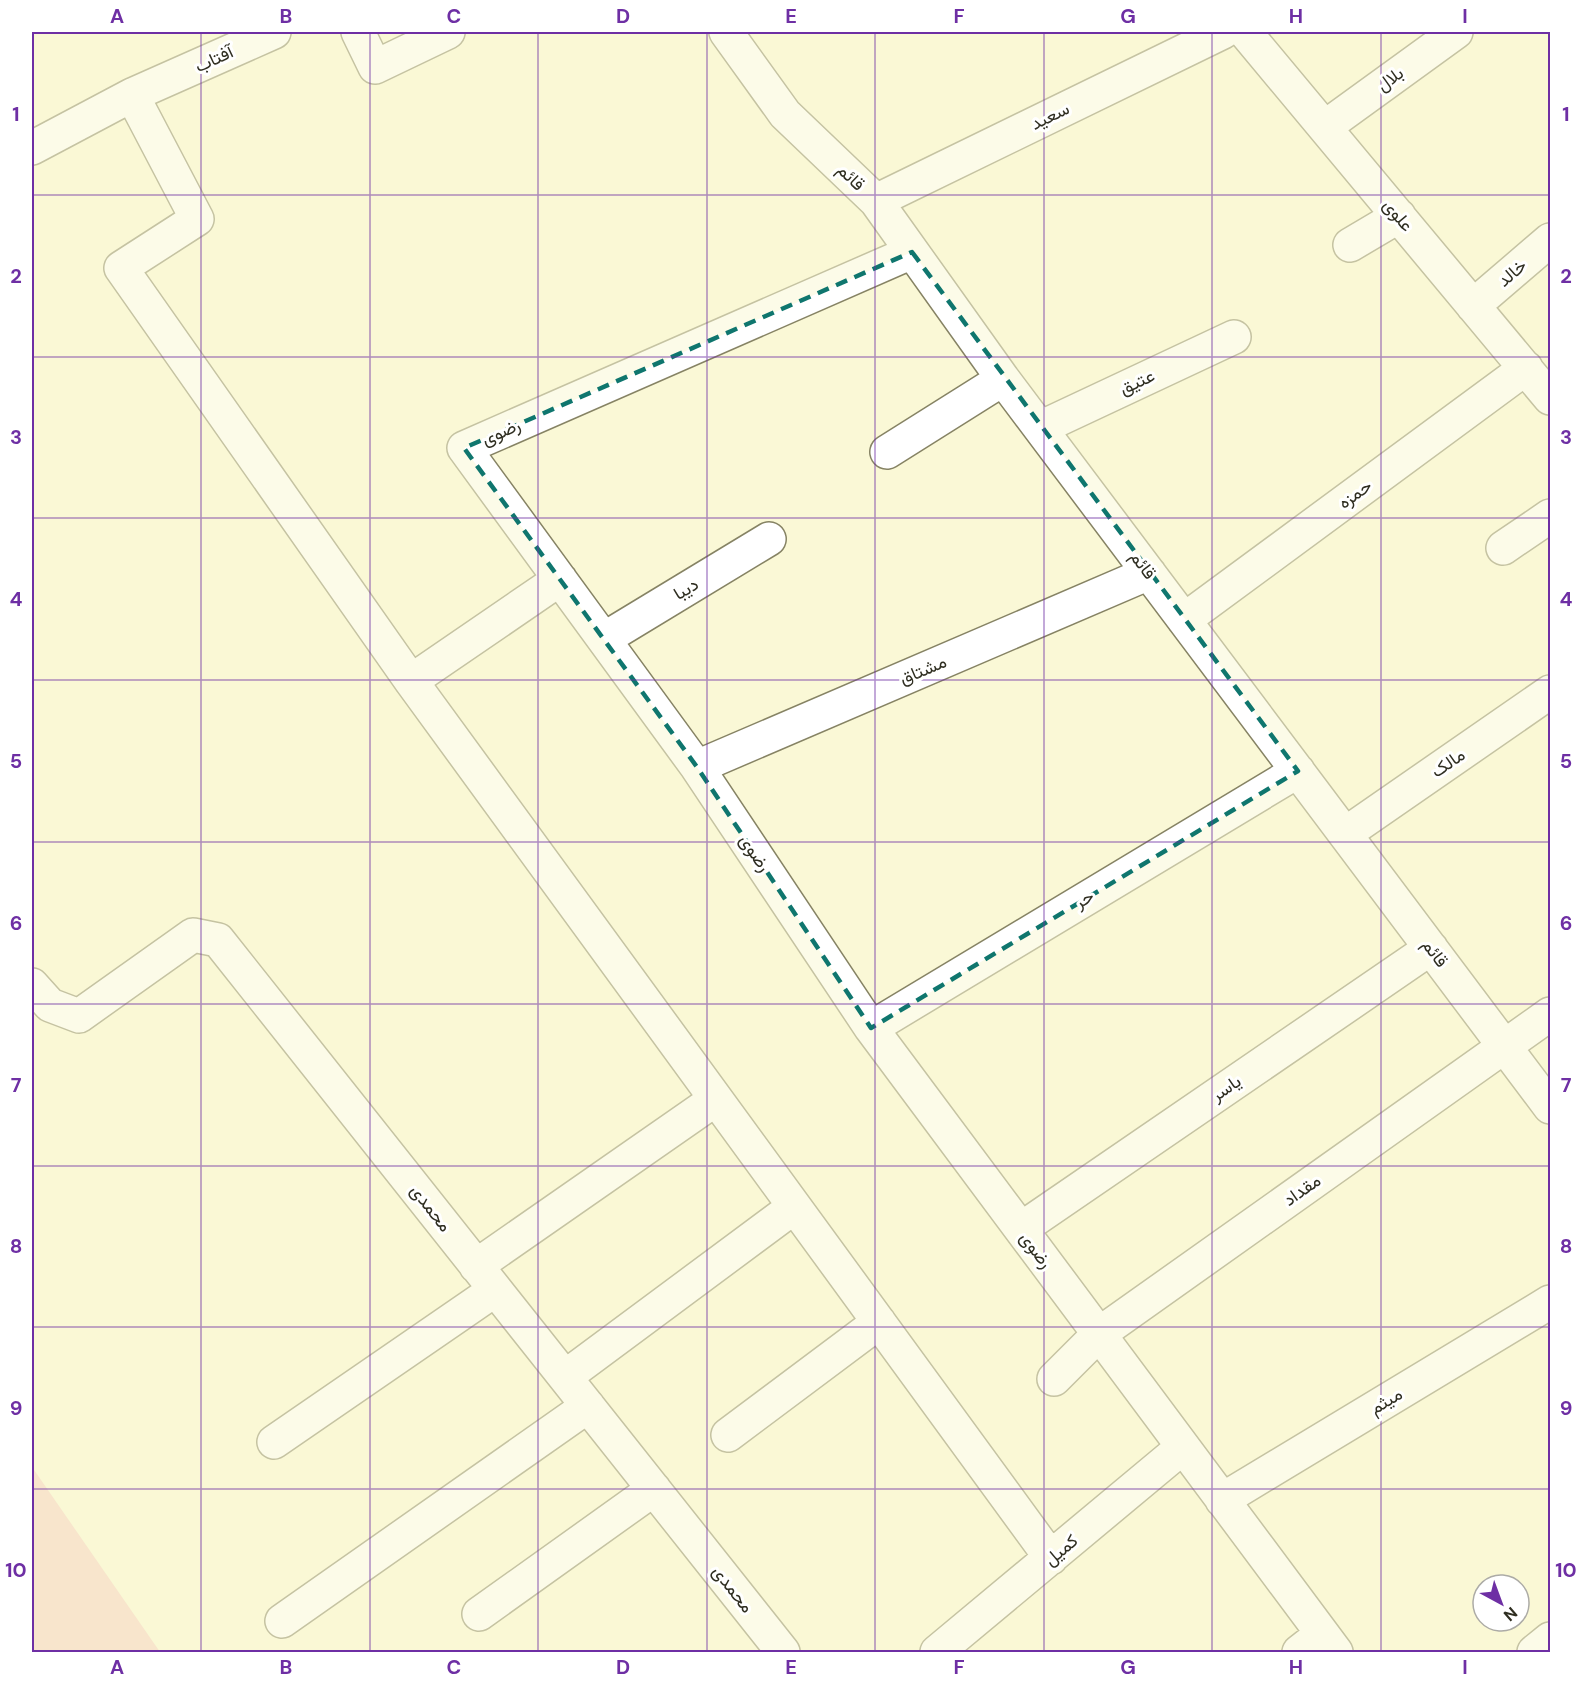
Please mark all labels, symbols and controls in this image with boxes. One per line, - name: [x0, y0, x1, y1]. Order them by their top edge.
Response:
- text: A: [110, 3, 124, 29]
- text: B: [280, 3, 292, 29]
- text: C: [447, 3, 461, 29]
- text: D: [616, 3, 630, 29]
- text: E: [785, 3, 797, 29]
- text: F: [953, 3, 965, 29]
- text: G: [1120, 3, 1136, 29]
- text: H: [1289, 3, 1303, 29]
- text: I: [1462, 3, 1468, 29]
- street label: آفتاب: [191, 39, 239, 78]
- street label: بلال: [1372, 61, 1408, 97]
- street label: سعید: [1026, 96, 1074, 136]
- text: 1: [12, 101, 20, 127]
- text: 1: [1562, 101, 1570, 127]
- street label: قائم: [832, 158, 870, 196]
- street label: علوی: [1377, 194, 1419, 236]
- street label: خالد: [1492, 254, 1532, 292]
- text: 2: [10, 263, 22, 289]
- text: 2: [1560, 263, 1572, 289]
- street label: عتیق: [1115, 363, 1159, 401]
- street label: رضوی: [478, 413, 524, 451]
- text: 3: [10, 424, 22, 450]
- text: 3: [1560, 424, 1572, 450]
- street label: حمزه: [1333, 474, 1377, 514]
- street label: قائم: [1124, 546, 1162, 584]
- street label: دیبا: [669, 572, 703, 606]
- text: 4: [10, 586, 23, 612]
- text: 4: [1560, 586, 1573, 612]
- street label: مشتاق: [896, 649, 950, 691]
- street label: مالک: [1426, 743, 1470, 783]
- text: 5: [10, 748, 22, 774]
- text: 5: [1560, 748, 1572, 774]
- street label: رضوی: [734, 829, 776, 877]
- street label: حر: [1069, 884, 1098, 915]
- text: 6: [10, 910, 22, 936]
- text: 6: [1560, 910, 1572, 936]
- street label: قائم: [1416, 934, 1454, 972]
- street label: یاسر: [1205, 1069, 1246, 1107]
- text: 7: [11, 1072, 22, 1098]
- text: 7: [1561, 1072, 1572, 1098]
- street label: مقداد: [1278, 1168, 1326, 1212]
- street label: محمدی: [405, 1179, 457, 1237]
- street label: رضوی: [1014, 1227, 1058, 1273]
- text: 8: [10, 1233, 22, 1259]
- text: 8: [1560, 1233, 1572, 1259]
- street label: میثم: [1365, 1382, 1407, 1420]
- text: 9: [10, 1395, 22, 1421]
- text: 9: [1560, 1395, 1572, 1421]
- street label: کمیل: [1039, 1529, 1083, 1571]
- text: 10: [5, 1557, 27, 1583]
- text: 10: [1555, 1557, 1577, 1583]
- street label: محمدی: [707, 1560, 759, 1618]
- north arrow: [1471, 1573, 1531, 1633]
- text: N: [1499, 1602, 1522, 1626]
- text: A: [110, 1654, 124, 1680]
- text: B: [280, 1654, 292, 1680]
- text: C: [447, 1654, 461, 1680]
- text: D: [616, 1654, 630, 1680]
- text: E: [785, 1654, 797, 1680]
- text: F: [953, 1654, 965, 1680]
- text: G: [1120, 1654, 1136, 1680]
- text: H: [1289, 1654, 1303, 1680]
- text: I: [1462, 1654, 1468, 1680]

